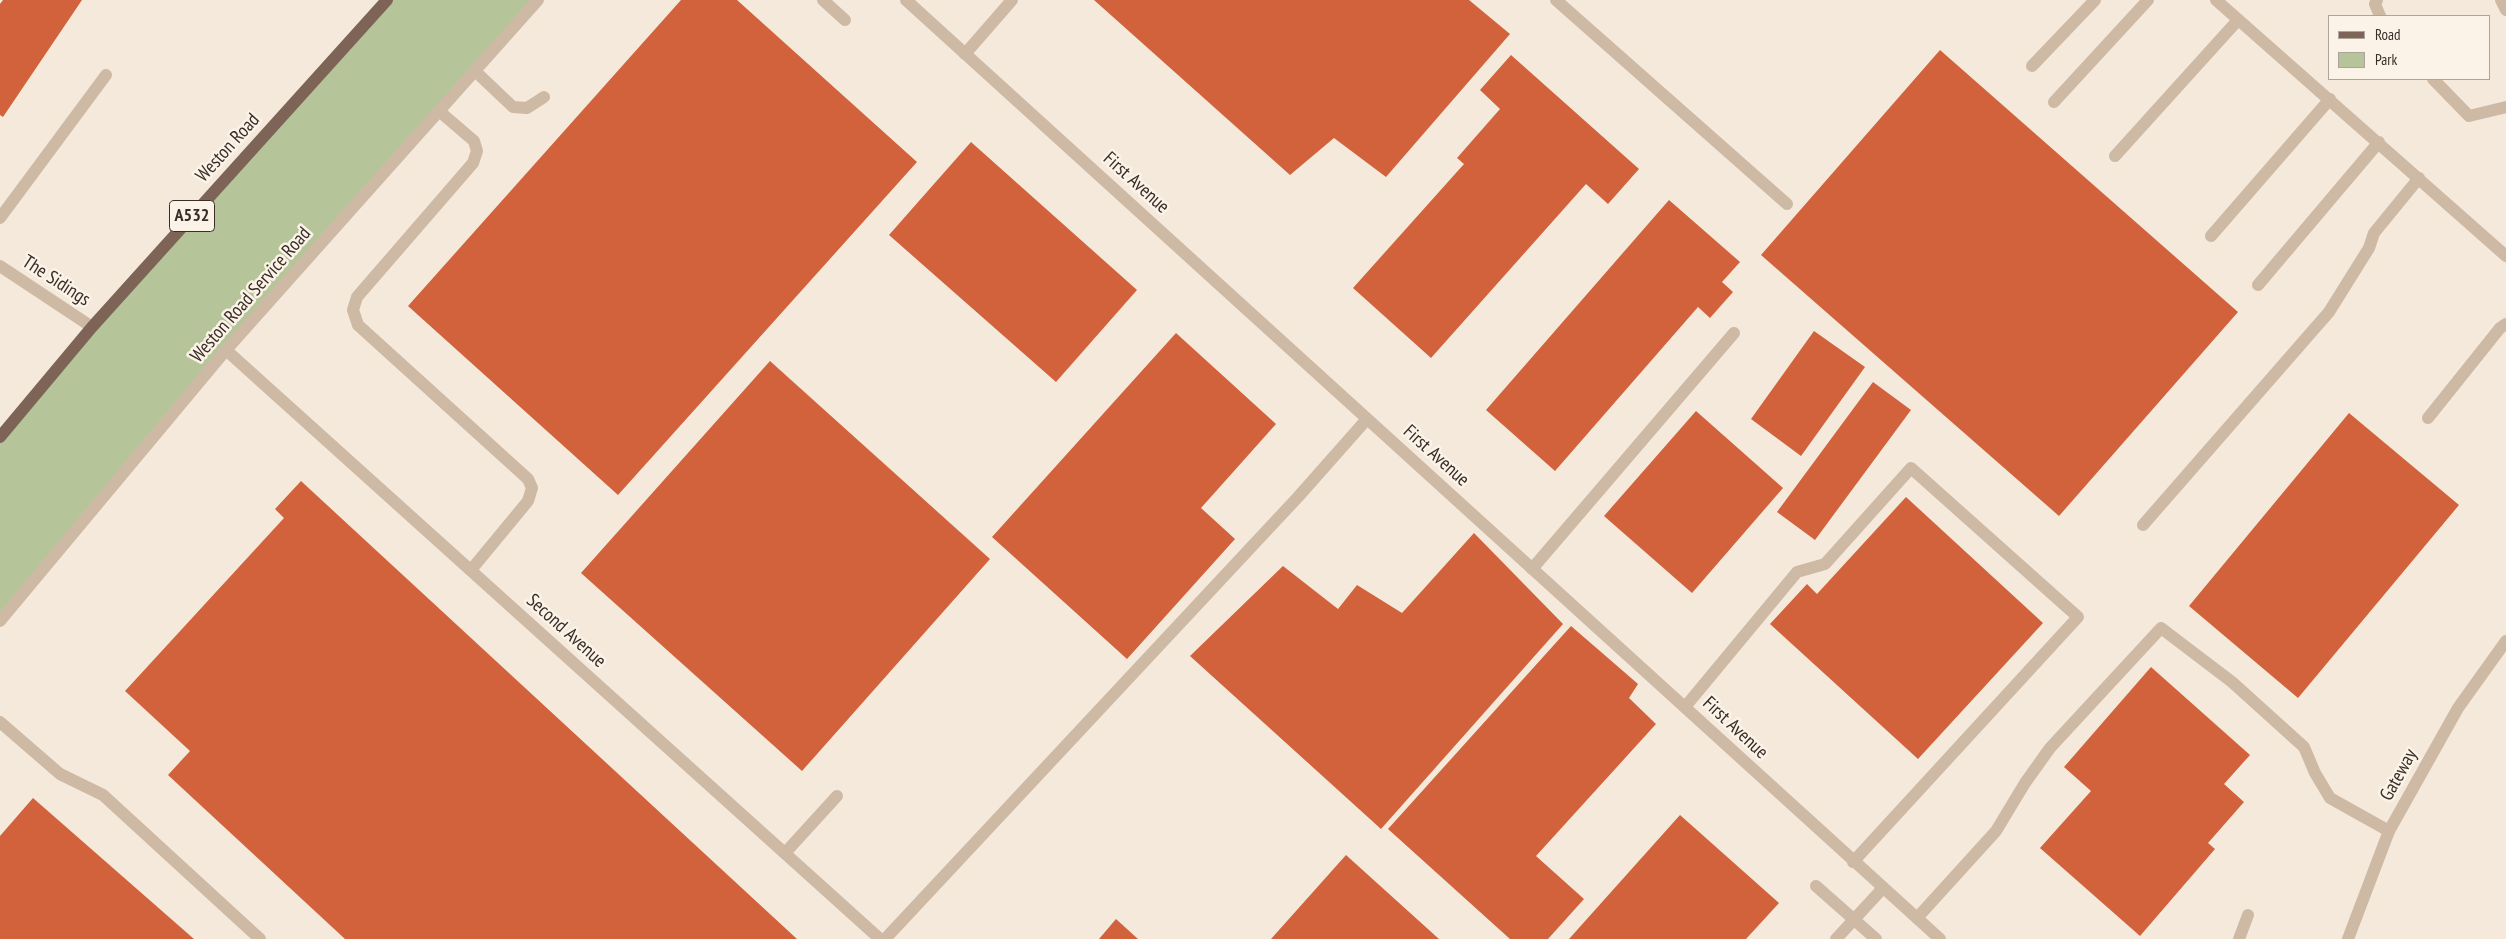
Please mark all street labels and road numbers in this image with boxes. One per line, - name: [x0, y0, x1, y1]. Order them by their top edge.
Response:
- street label: Weston Road: [191, 109, 265, 187]
- street label: First Avenue: [1098, 147, 1174, 219]
- road number: A532: [170, 200, 214, 232]
- street label: Weston Road Service Road: [186, 223, 316, 367]
- street label: The Sidings: [18, 251, 94, 311]
- street label: First Avenue: [1398, 420, 1474, 492]
- street label: Second Avenue: [522, 589, 610, 673]
- street label: First Avenue: [1698, 692, 1772, 764]
- street label: Gateway: [2376, 745, 2422, 805]

